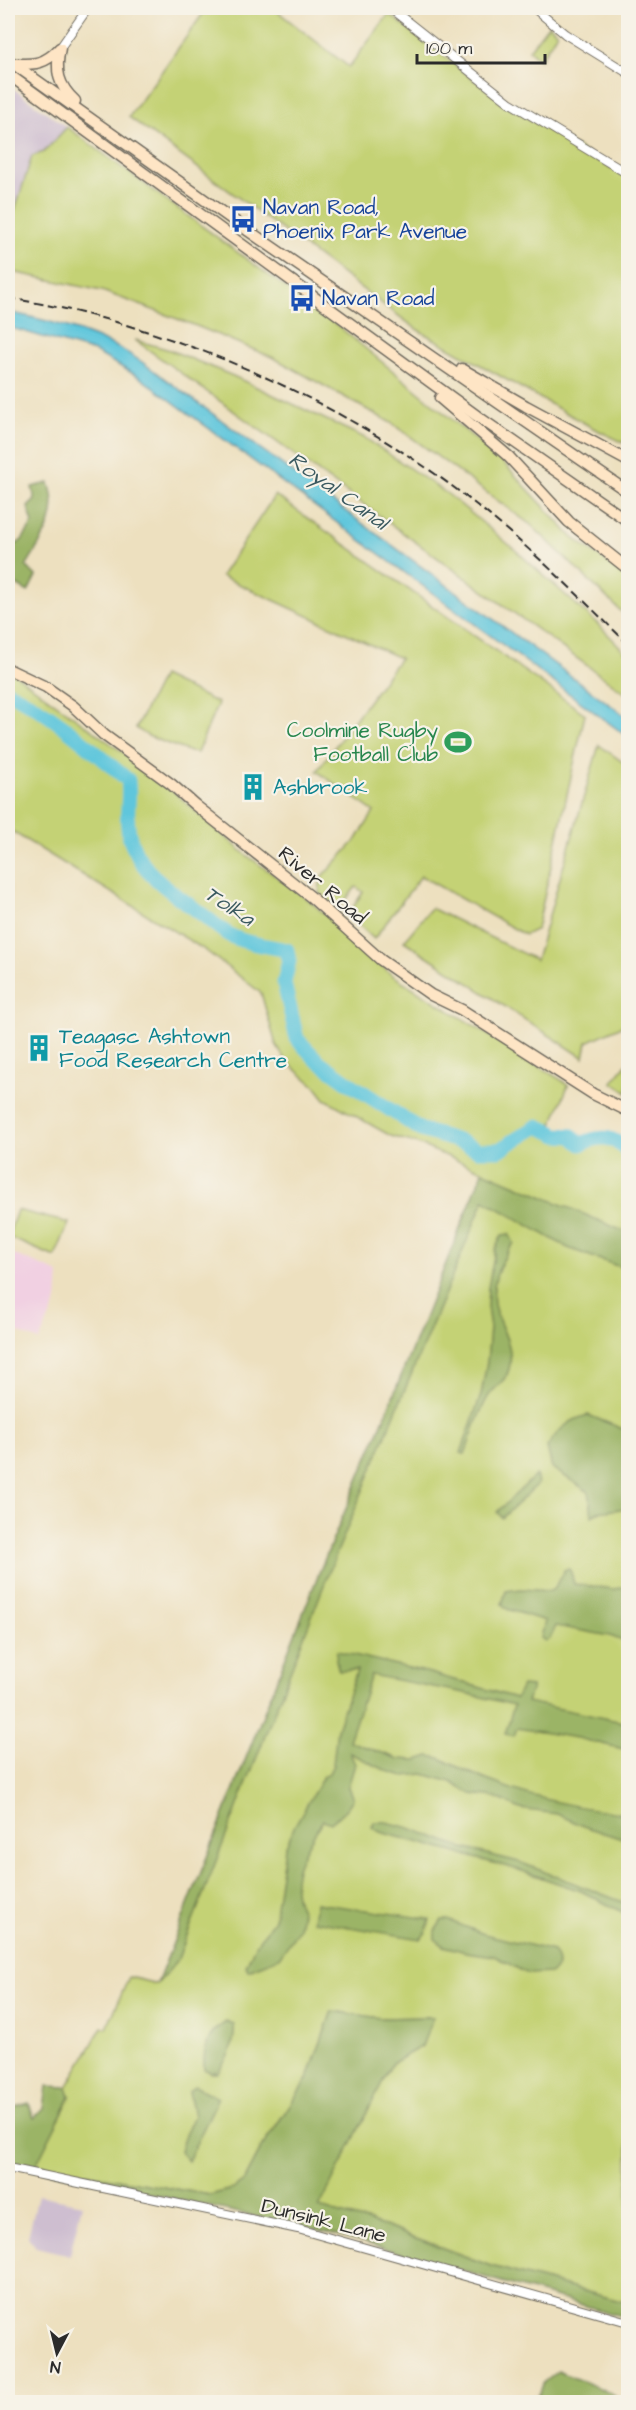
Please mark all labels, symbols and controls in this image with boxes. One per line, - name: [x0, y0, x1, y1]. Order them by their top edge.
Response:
- scale bar: [417, 27, 544, 65]
- text: 100 m: [426, 36, 472, 61]
- place label: Navan Road, Phoenix Park Avenue: [263, 193, 467, 246]
- bus stop icon: Navan Road, Phoenix Park Avenue: [228, 204, 258, 234]
- bus stop icon: Navan Road: [287, 283, 317, 313]
- place label: Navan Road: [322, 284, 435, 313]
- water label: Royal Canal: [281, 445, 396, 540]
- place label: Coolmine Rugby Football Club: [287, 716, 438, 769]
- sports icon: Coolmine Rugby Football Club: [443, 727, 473, 757]
- building icon: Ashbrook: [238, 772, 268, 802]
- place label: Ashbrook: [273, 773, 367, 802]
- street label: River Road: [272, 839, 374, 932]
- water label: Tolka: [198, 878, 262, 935]
- place label: Teagasc Ashtown Food Research Centre: [59, 1022, 287, 1075]
- building icon: Teagasc Ashtown Food Research Centre: [24, 1033, 54, 1063]
- street label: Dunsink Lane: [259, 2191, 389, 2250]
- north arrow: [27, 2323, 87, 2383]
- text: N: [49, 2355, 62, 2378]

